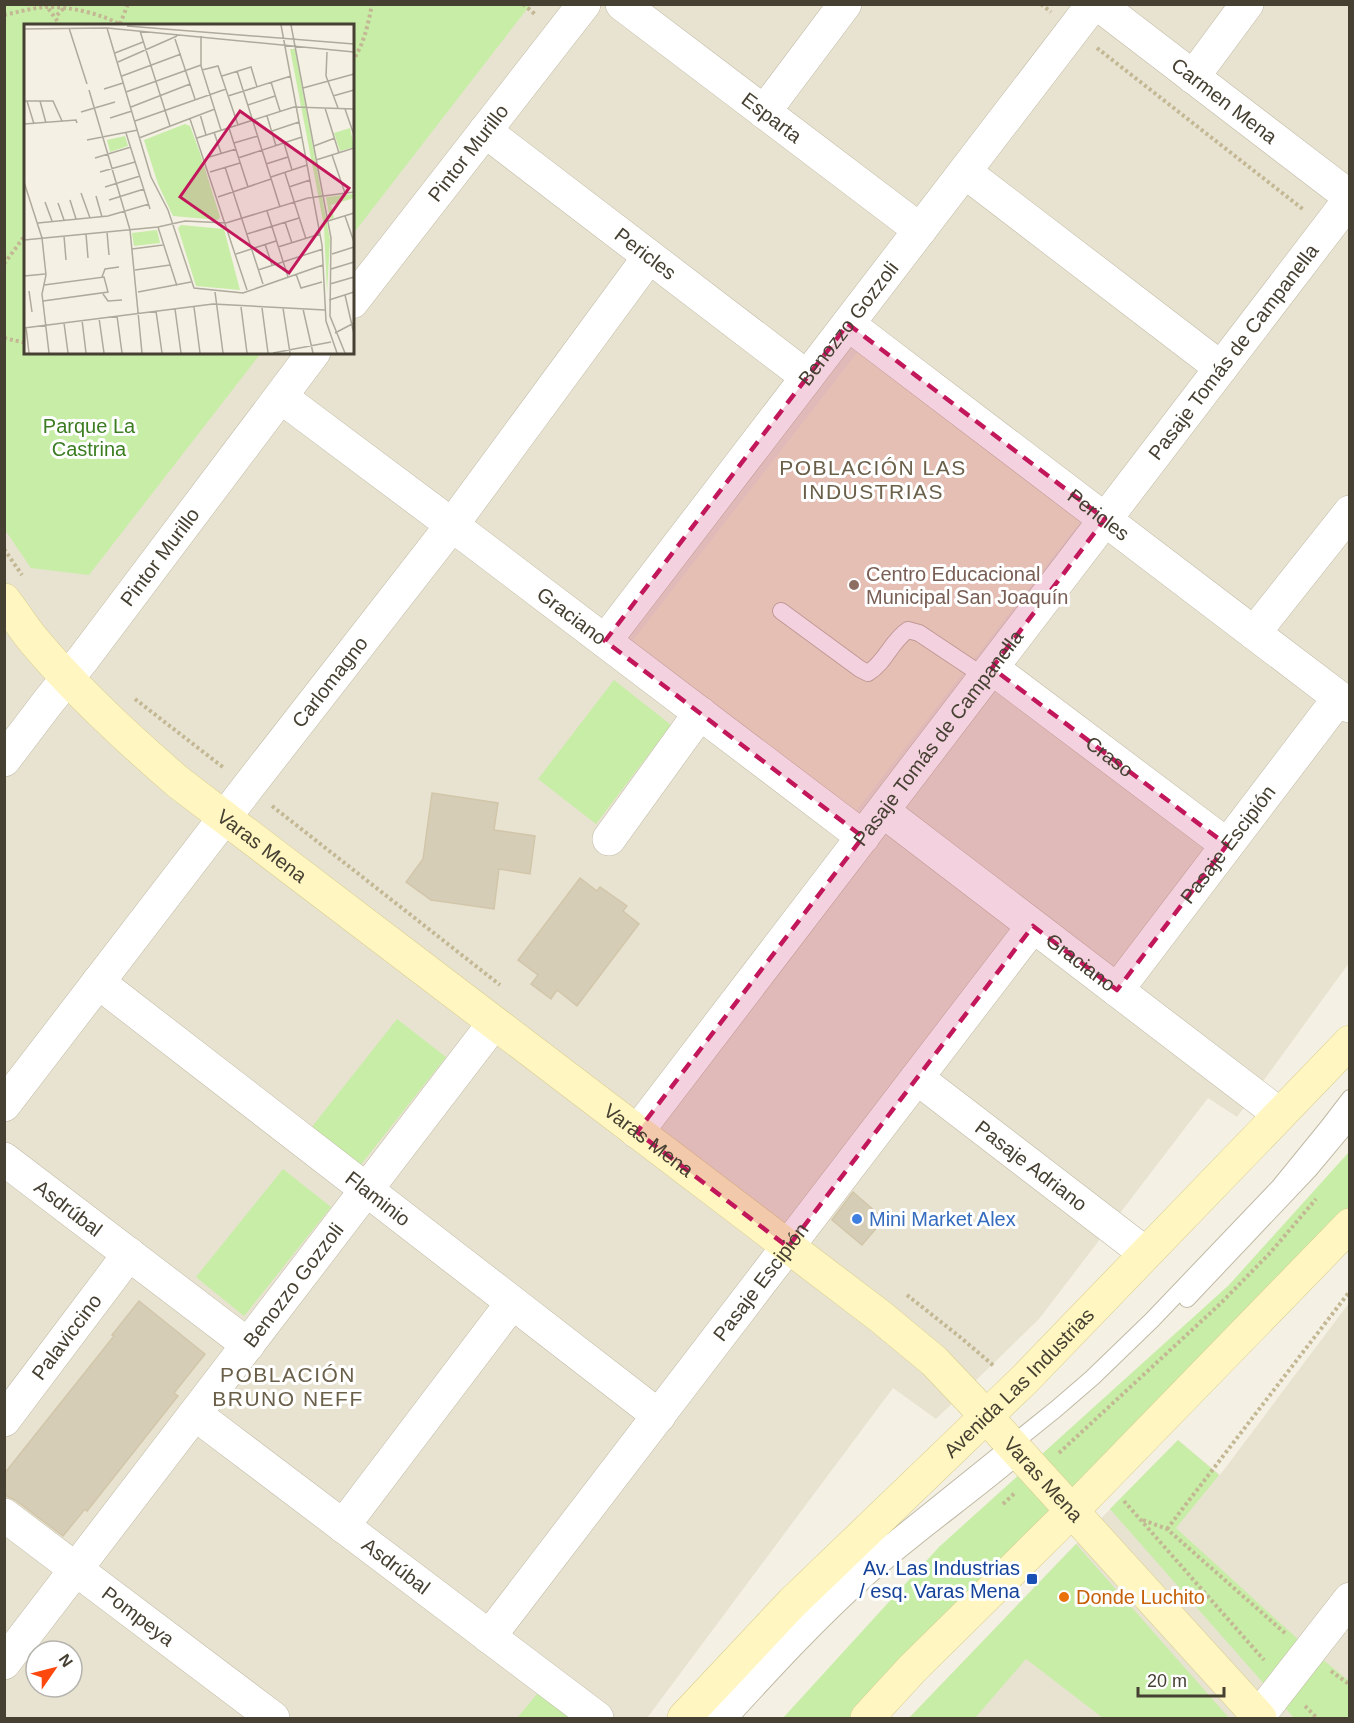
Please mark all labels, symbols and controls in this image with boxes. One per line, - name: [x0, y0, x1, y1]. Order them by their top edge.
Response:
- inset map: [24, 24, 354, 354]
- street label: Carmen Mena: [1167, 53, 1282, 148]
- street label: Esparta: [738, 88, 807, 148]
- street label: Pintor Murillo: [424, 100, 513, 206]
- street label: Pericles: [611, 223, 680, 284]
- street label: Pasaje Tomás de Campanella: [1144, 239, 1323, 464]
- street label: Benozzo Gozzoli: [794, 257, 903, 390]
- park label: Parque La Castrina: [43, 415, 136, 460]
- district label: POBLACIÓN LAS INDUSTRIAS: [779, 456, 967, 503]
- street label: Pericles: [1064, 484, 1134, 545]
- street label: Pintor Murillo: [116, 504, 204, 610]
- place label: Centro Educacional Municipal San Joaquín: [866, 563, 1068, 608]
- marker: Centro Educacional Municipal San Joaquín: [847, 578, 861, 592]
- street label: Graciano: [533, 583, 611, 649]
- street label: Pasaje Tomás de Campanella: [849, 625, 1028, 850]
- street label: Carlomagno: [288, 632, 372, 732]
- street label: Craso: [1081, 732, 1137, 781]
- street label: Pasaje Escipión: [1176, 781, 1280, 908]
- street label: Varas Mena: [213, 805, 312, 887]
- street label: Graciano: [1042, 929, 1120, 996]
- street label: Varas Mena: [600, 1099, 698, 1182]
- street label: Pasaje Adriano: [971, 1116, 1091, 1215]
- street label: Flaminio: [341, 1167, 415, 1230]
- street label: Asdrúbal: [30, 1175, 106, 1241]
- place label: Mini Market Alex: [869, 1208, 1016, 1230]
- marker: Mini Market Alex: [850, 1212, 864, 1226]
- street label: Benozzo Gozzoli: [239, 1219, 348, 1351]
- street label: Pasaje Escipión: [709, 1219, 813, 1345]
- street label: Palaviccino: [27, 1290, 106, 1384]
- street label: Avenida Las Industrias: [940, 1304, 1098, 1462]
- district label: POBLACIÓN BRUNO NEFF: [212, 1363, 364, 1410]
- street label: Varas Mena: [999, 1433, 1088, 1527]
- street label: Asdrúbal: [358, 1533, 434, 1599]
- place label: Av. Las Industrias / esq. Varas Mena: [859, 1557, 1021, 1602]
- marker: Av. Las Industrias / esq. Varas Mena: [1025, 1572, 1039, 1586]
- street label: Pompeya: [98, 1582, 179, 1651]
- place label: Donde Luchito: [1076, 1586, 1205, 1608]
- marker: Donde Luchito: [1057, 1590, 1071, 1604]
- north arrow: [24, 1639, 84, 1699]
- text: N: [56, 1651, 76, 1670]
- scale bar: [1138, 1660, 1224, 1698]
- text: 20 m: [1147, 1671, 1187, 1691]

